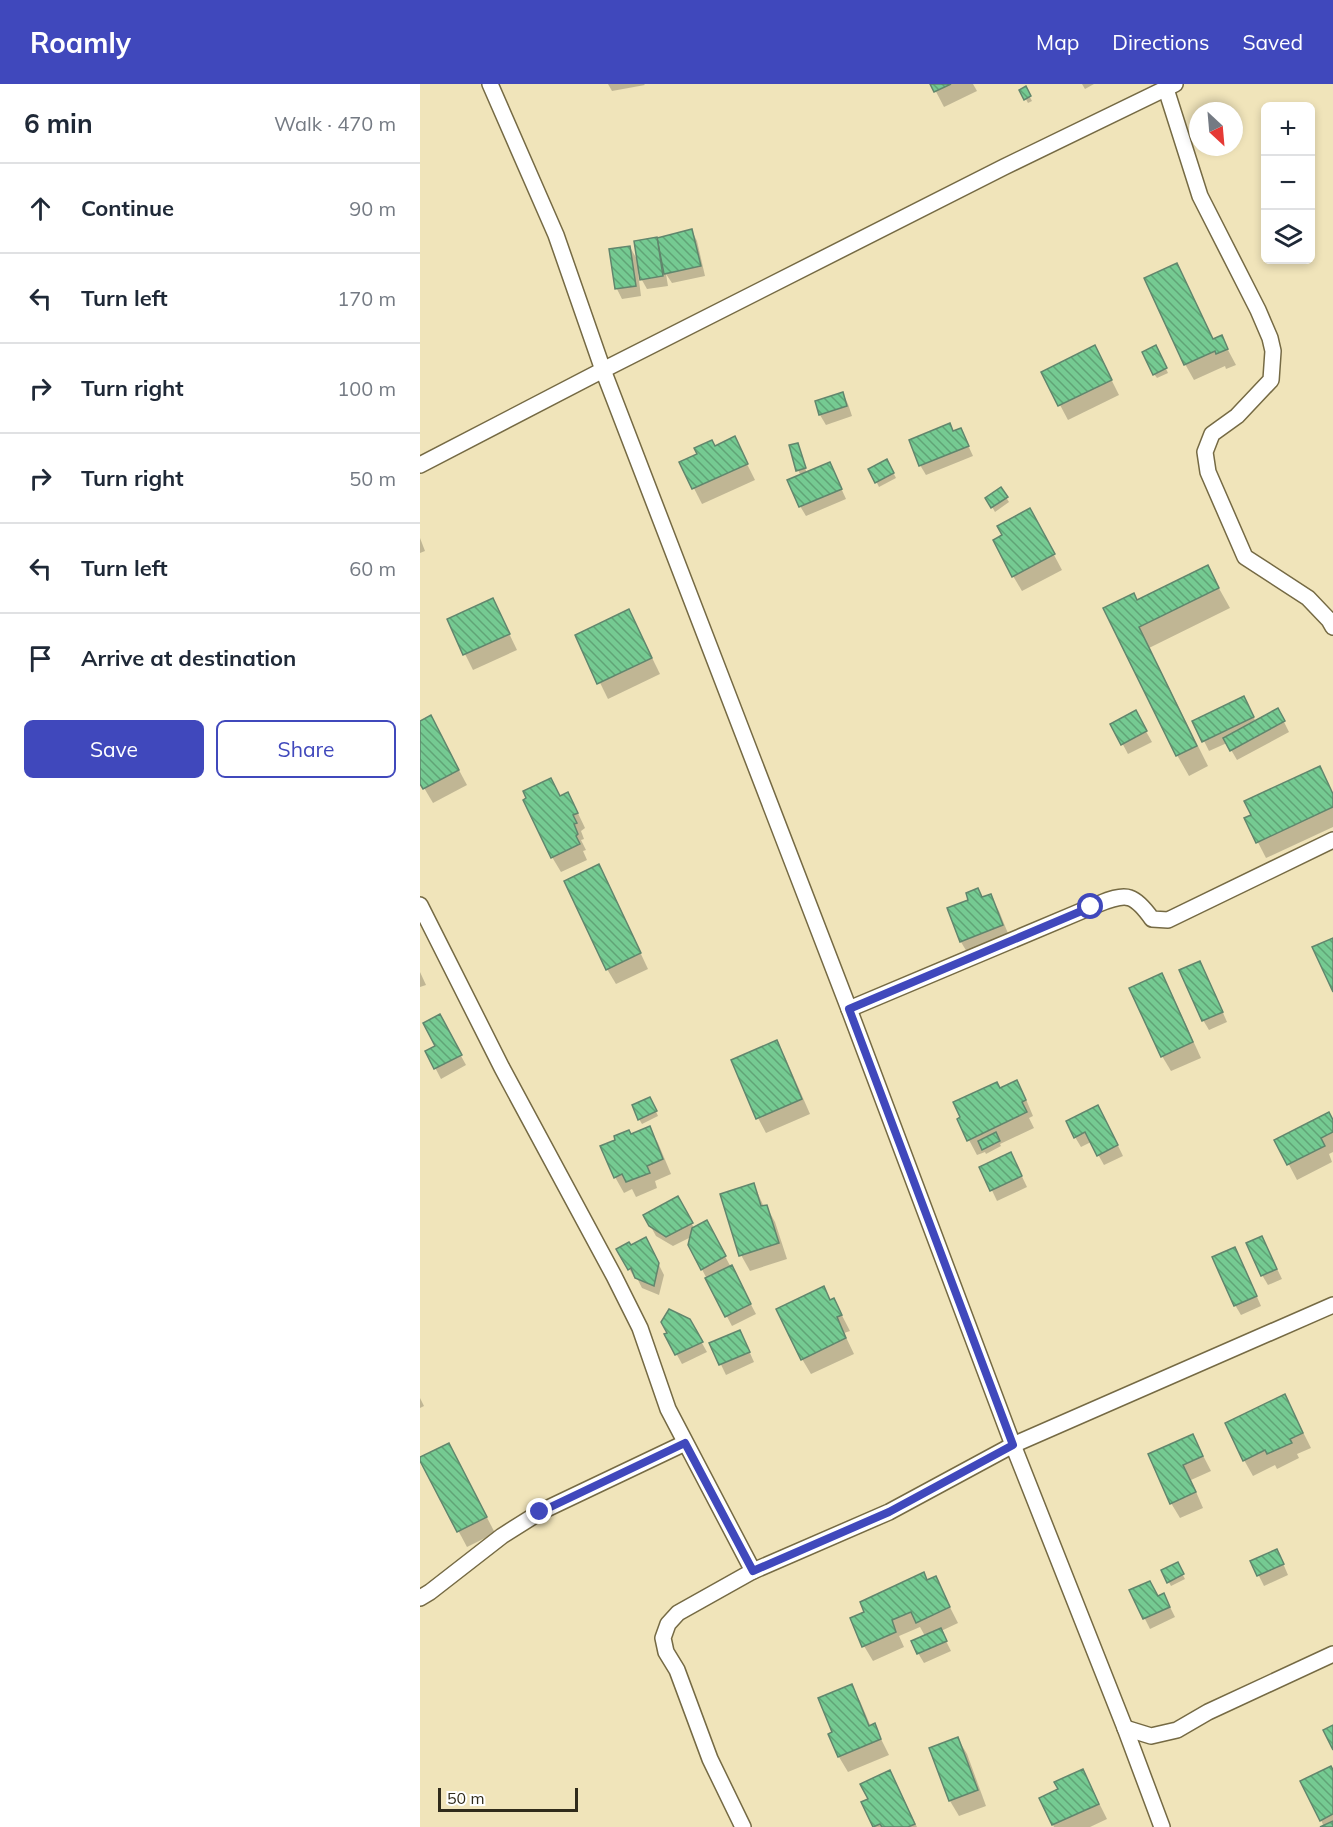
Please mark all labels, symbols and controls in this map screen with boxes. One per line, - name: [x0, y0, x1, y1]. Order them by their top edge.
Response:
- text: Roamly: [30, 25, 131, 60]
- text: Map: [1036, 29, 1079, 55]
- text: Directions: [1112, 29, 1209, 55]
- text: Saved: [1242, 29, 1303, 55]
- north arrow: [1189, 102, 1243, 156]
- map controls: [1261, 102, 1315, 264]
- button: +: [1261, 102, 1315, 156]
- text: 6 min: [24, 107, 93, 140]
- text: Walk · 470 m: [274, 111, 396, 136]
- button: −: [1261, 156, 1315, 210]
- icon: ahead: [24, 192, 57, 225]
- text: Continue: [81, 194, 174, 222]
- text: 90 m: [349, 196, 396, 221]
- button: layers: [1261, 210, 1315, 264]
- icon: left: [24, 282, 57, 315]
- text: Turn left: [81, 284, 168, 312]
- text: 170 m: [337, 286, 396, 311]
- icon: right: [24, 372, 57, 405]
- text: Turn right: [81, 374, 184, 402]
- text: 100 m: [337, 376, 396, 401]
- icon: right: [24, 462, 57, 495]
- text: Turn right: [81, 464, 184, 492]
- text: 50 m: [349, 466, 396, 491]
- icon: left: [24, 552, 57, 585]
- text: Turn left: [81, 554, 168, 582]
- text: 60 m: [349, 556, 396, 581]
- icon: arrive: [24, 642, 57, 675]
- text: Arrive at destination: [81, 644, 296, 672]
- button: Save: [24, 720, 204, 778]
- button: Share: [216, 720, 396, 778]
- route start: [1077, 893, 1103, 919]
- route end: [526, 1498, 552, 1524]
- scale bar: [438, 1785, 578, 1812]
- text: 50 m: [447, 1788, 484, 1808]

